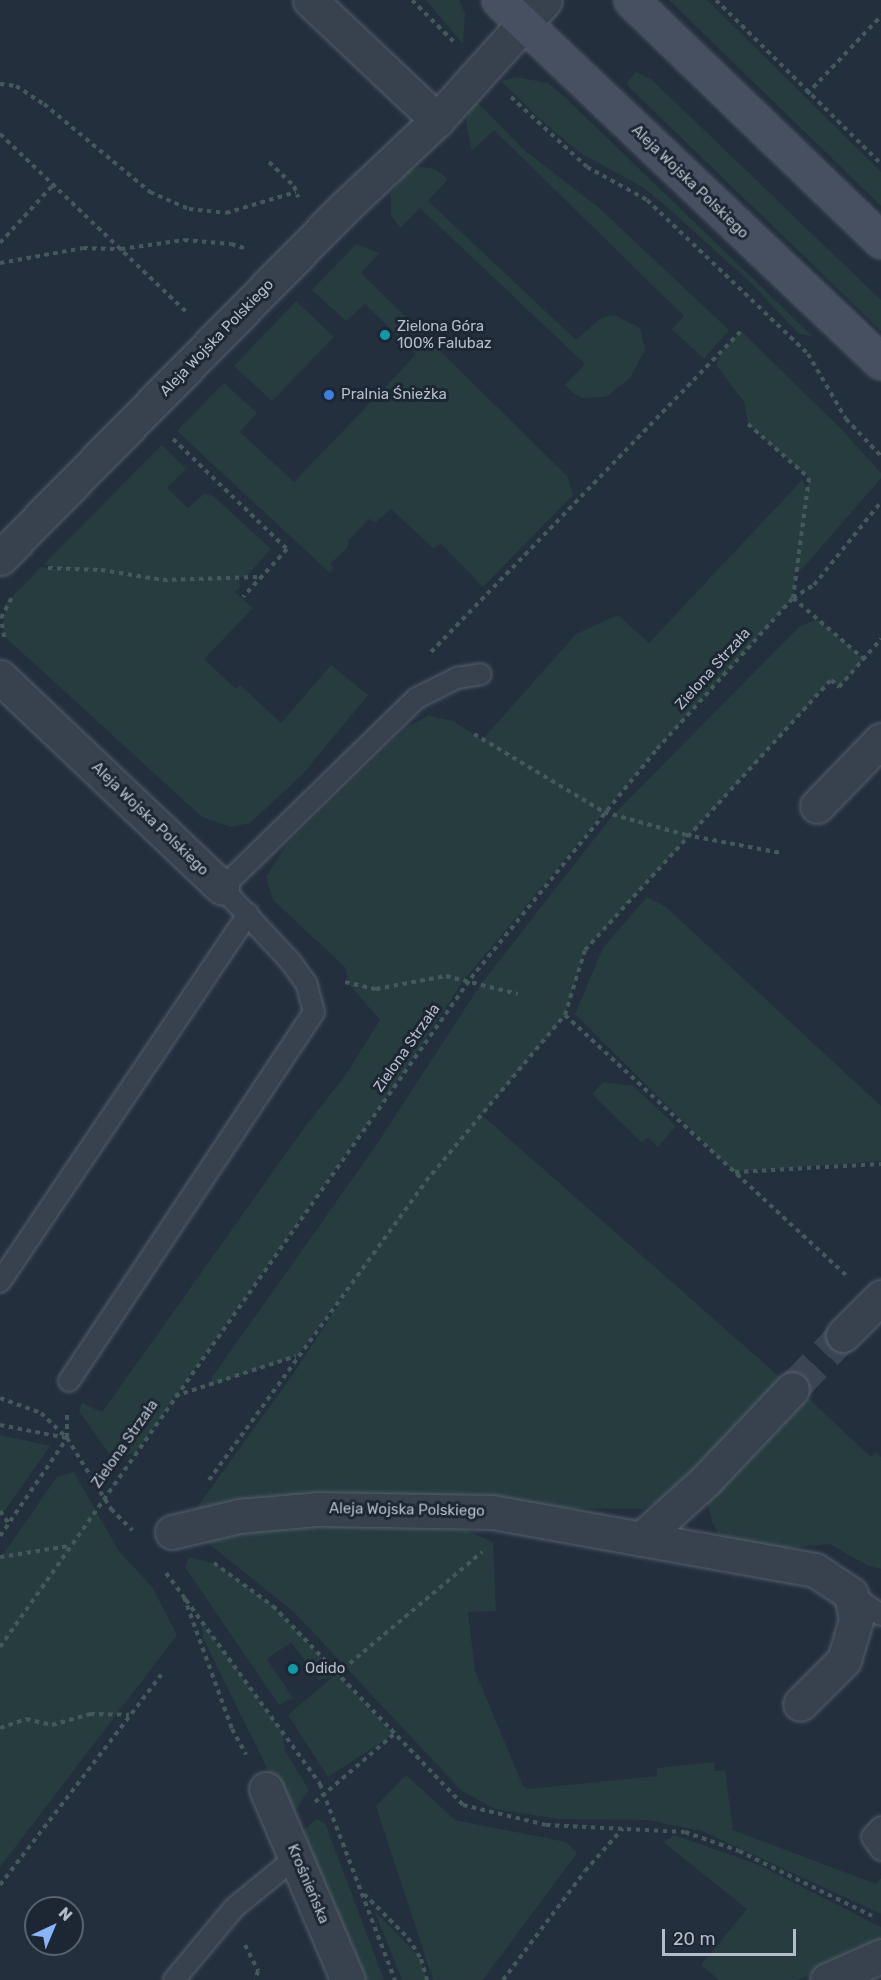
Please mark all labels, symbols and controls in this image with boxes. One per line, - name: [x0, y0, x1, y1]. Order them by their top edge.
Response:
- street label: Aleja Wojska Polskiego: [628, 121, 752, 243]
- street label: Aleja Wojska Polskiego: [156, 276, 278, 400]
- place label: Zielona Góra 100% Falubaz: [397, 317, 492, 352]
- marker: Zielona Góra 100% Falubaz: [378, 328, 392, 342]
- place label: Pralnia Śnieżka: [341, 386, 447, 404]
- marker: Pralnia Śnieżka: [322, 388, 336, 402]
- street label: Zielona Strzała: [672, 624, 754, 714]
- street label: Aleja Wojska Polskiego: [88, 758, 212, 880]
- street label: Zielona Strzała: [370, 1000, 444, 1096]
- street label: Zielona Strzała: [88, 1396, 162, 1492]
- street label: Aleja Wojska Polskiego: [329, 1500, 485, 1520]
- place label: Odido: [305, 1660, 345, 1678]
- marker: Odido: [286, 1662, 300, 1676]
- street label: Krośnieńska: [283, 1842, 333, 1926]
- north arrow: [24, 1896, 84, 1956]
- text: N: [55, 1903, 76, 1925]
- scale bar: [665, 1917, 798, 1955]
- text: 20 m: [673, 1928, 715, 1950]

